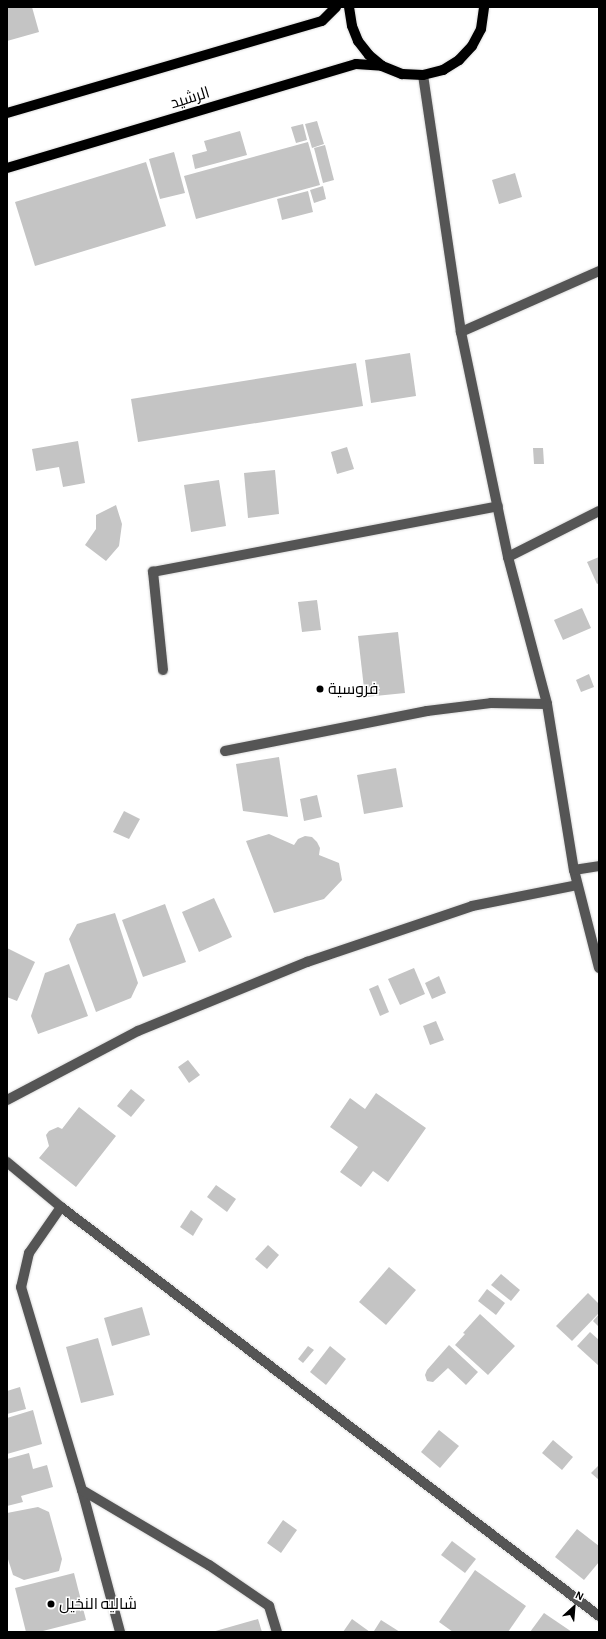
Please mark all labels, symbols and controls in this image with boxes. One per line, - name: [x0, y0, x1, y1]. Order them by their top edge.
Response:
- street label: الرشيد: [168, 83, 212, 113]
- place label: فروسية: [328, 679, 378, 699]
- marker: فروسية: [315, 684, 325, 694]
- north arrow: [554, 1587, 594, 1627]
- text: N: [574, 1589, 585, 1602]
- place label: شاليه النخيل: [59, 1594, 137, 1614]
- marker: شاليه النخيل: [46, 1599, 56, 1609]

